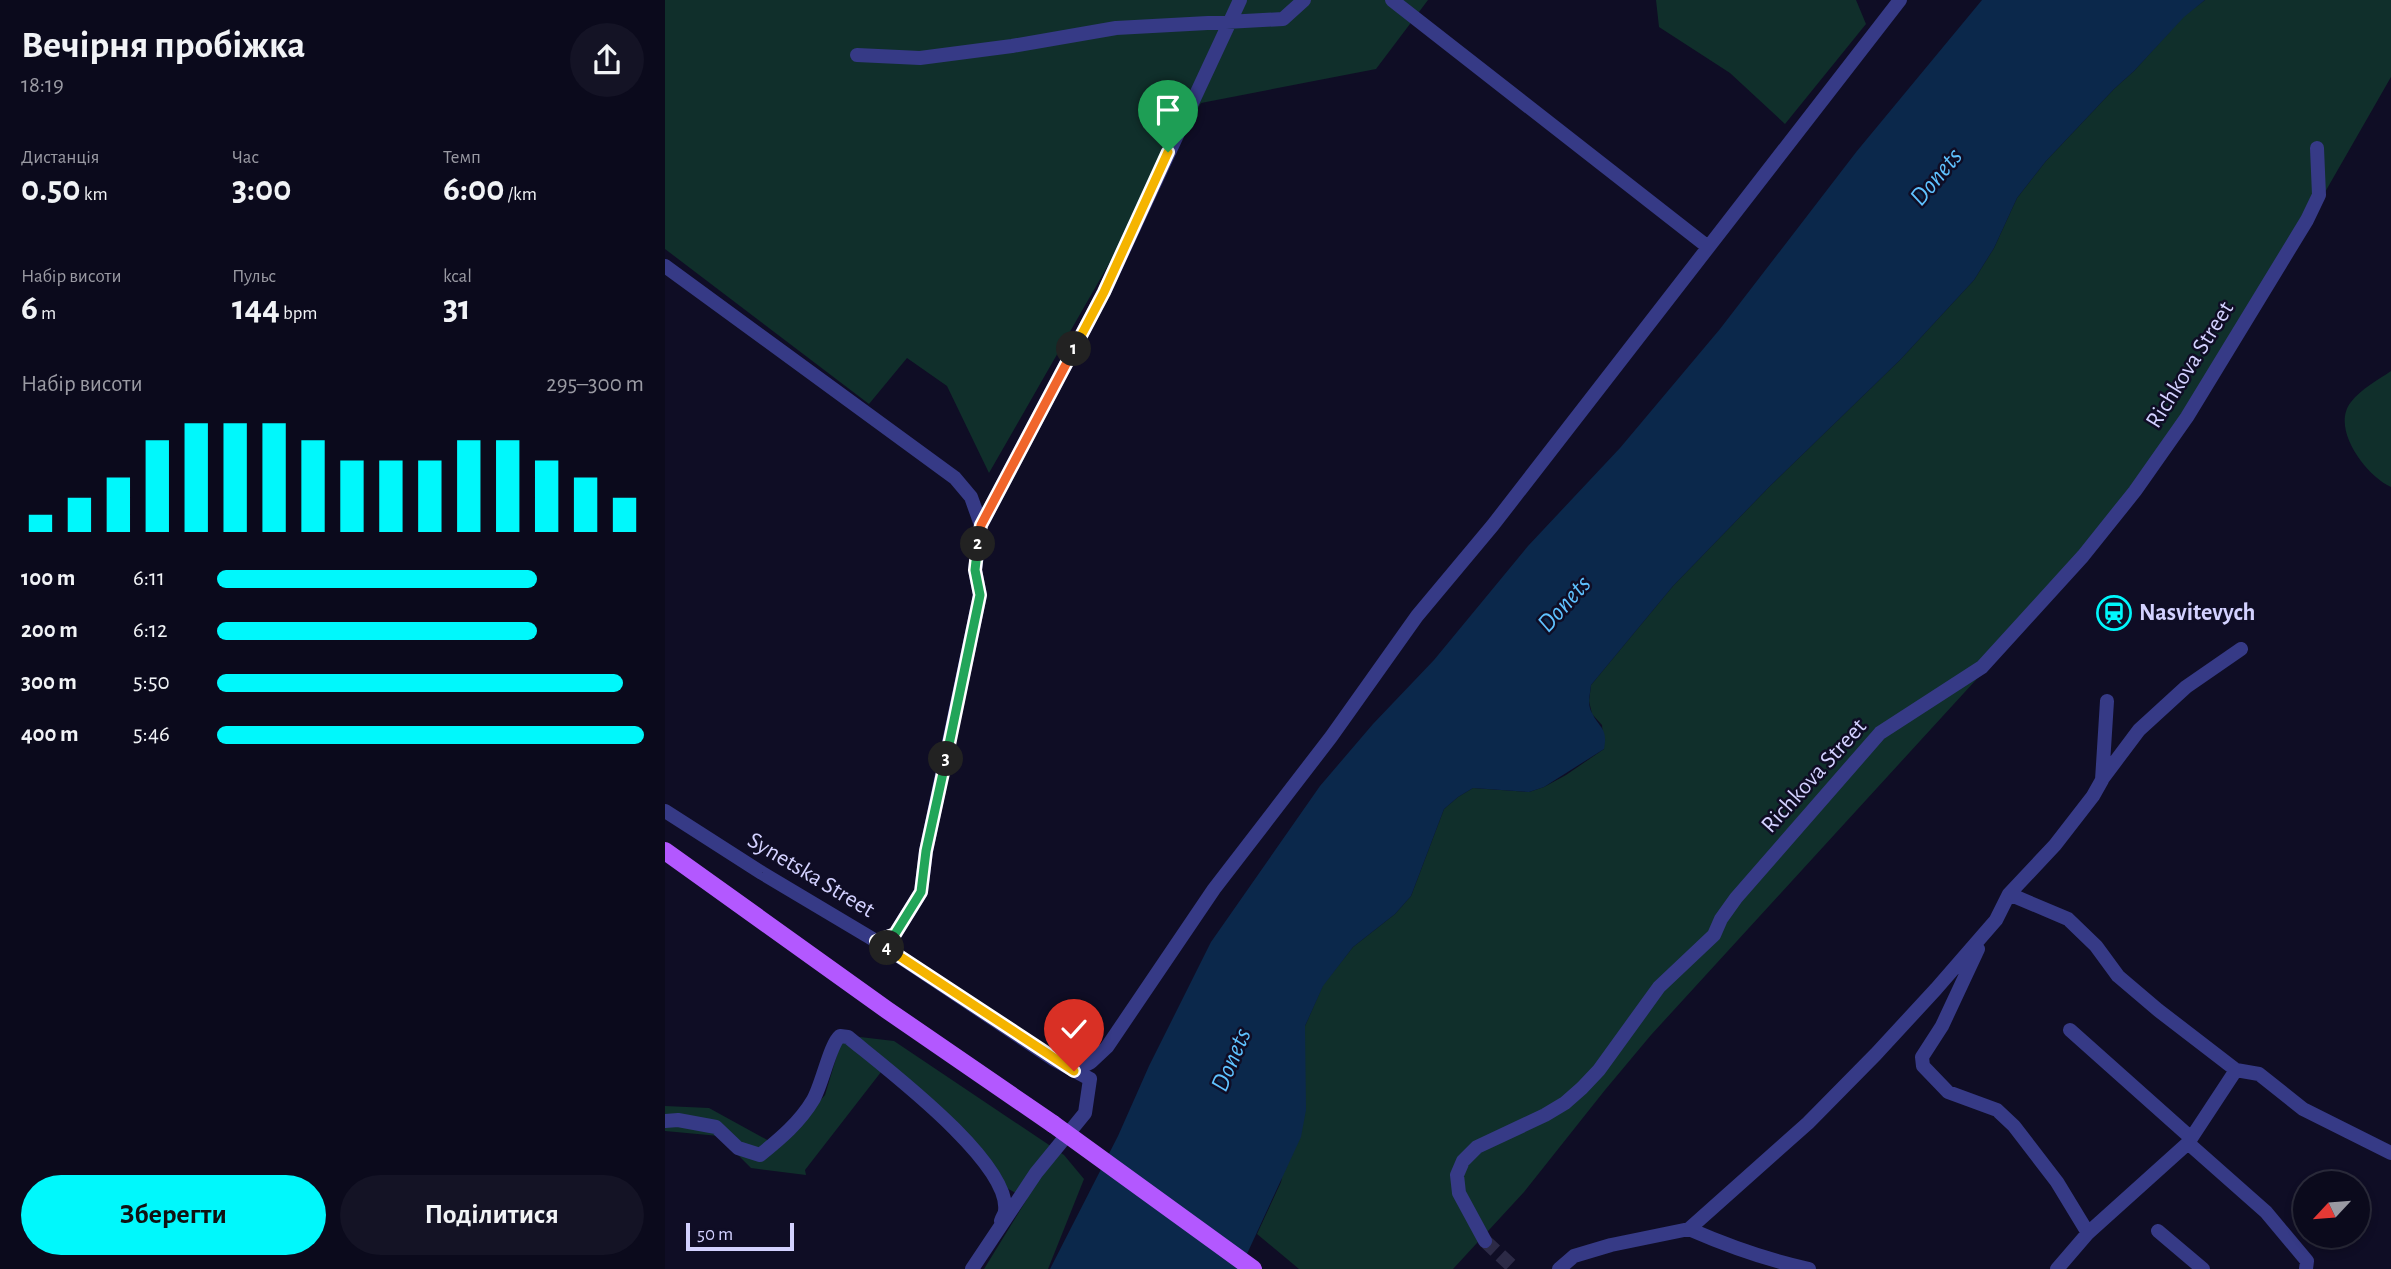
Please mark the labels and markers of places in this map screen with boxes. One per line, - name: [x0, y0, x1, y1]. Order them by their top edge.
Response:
- pin: [1138, 80, 1198, 152]
- pin: 1: [1057, 332, 1091, 366]
- pin: 2: [961, 526, 995, 562]
- station icon: Nasvitevych: [2095, 594, 2133, 632]
- place label: Nasvitevych: [2139, 601, 2255, 625]
- pin: 3: [929, 742, 963, 776]
- pin: 4: [869, 930, 905, 965]
- pin: [1044, 999, 1104, 1071]

